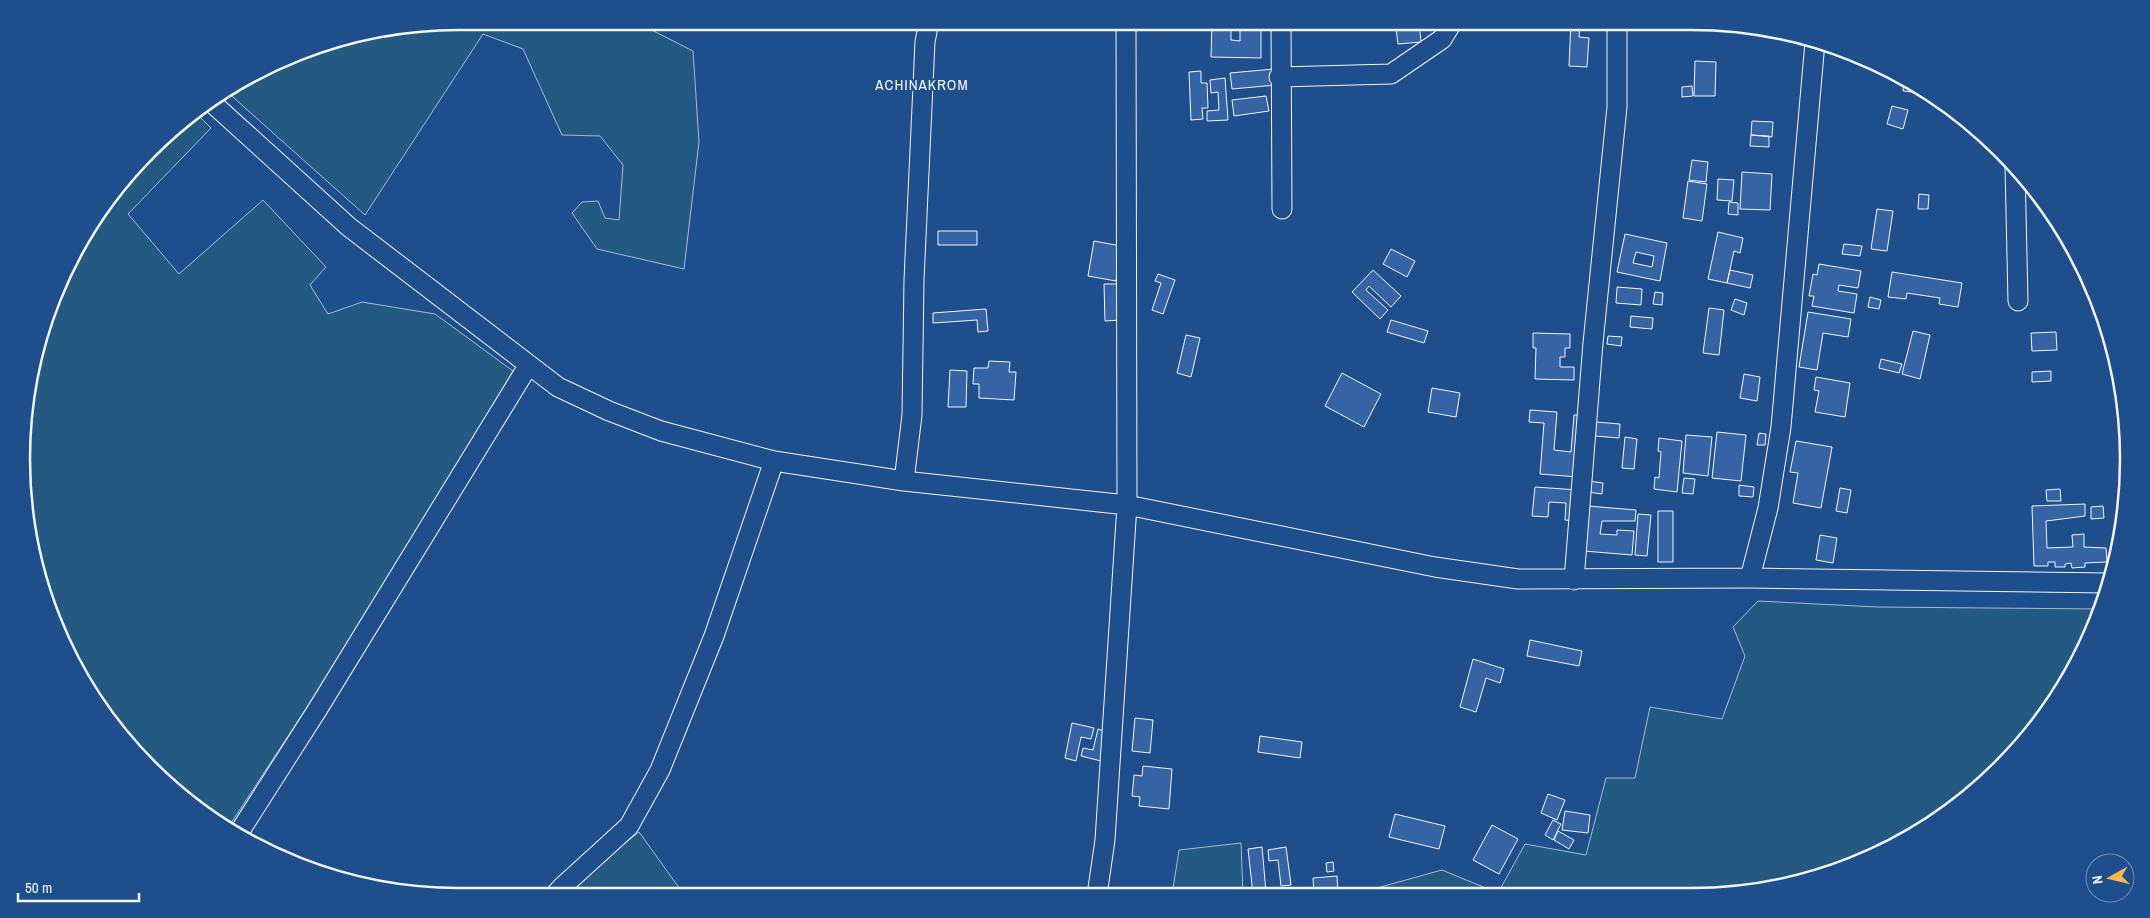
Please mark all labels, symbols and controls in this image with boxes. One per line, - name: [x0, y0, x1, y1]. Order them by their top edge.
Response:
- district label: ACHINAKROM: [874, 74, 969, 95]
- north arrow: [2085, 853, 2135, 903]
- scale bar: [18, 870, 139, 902]
- text: N: [2088, 874, 2107, 885]
- text: 50 m: [25, 877, 52, 898]

